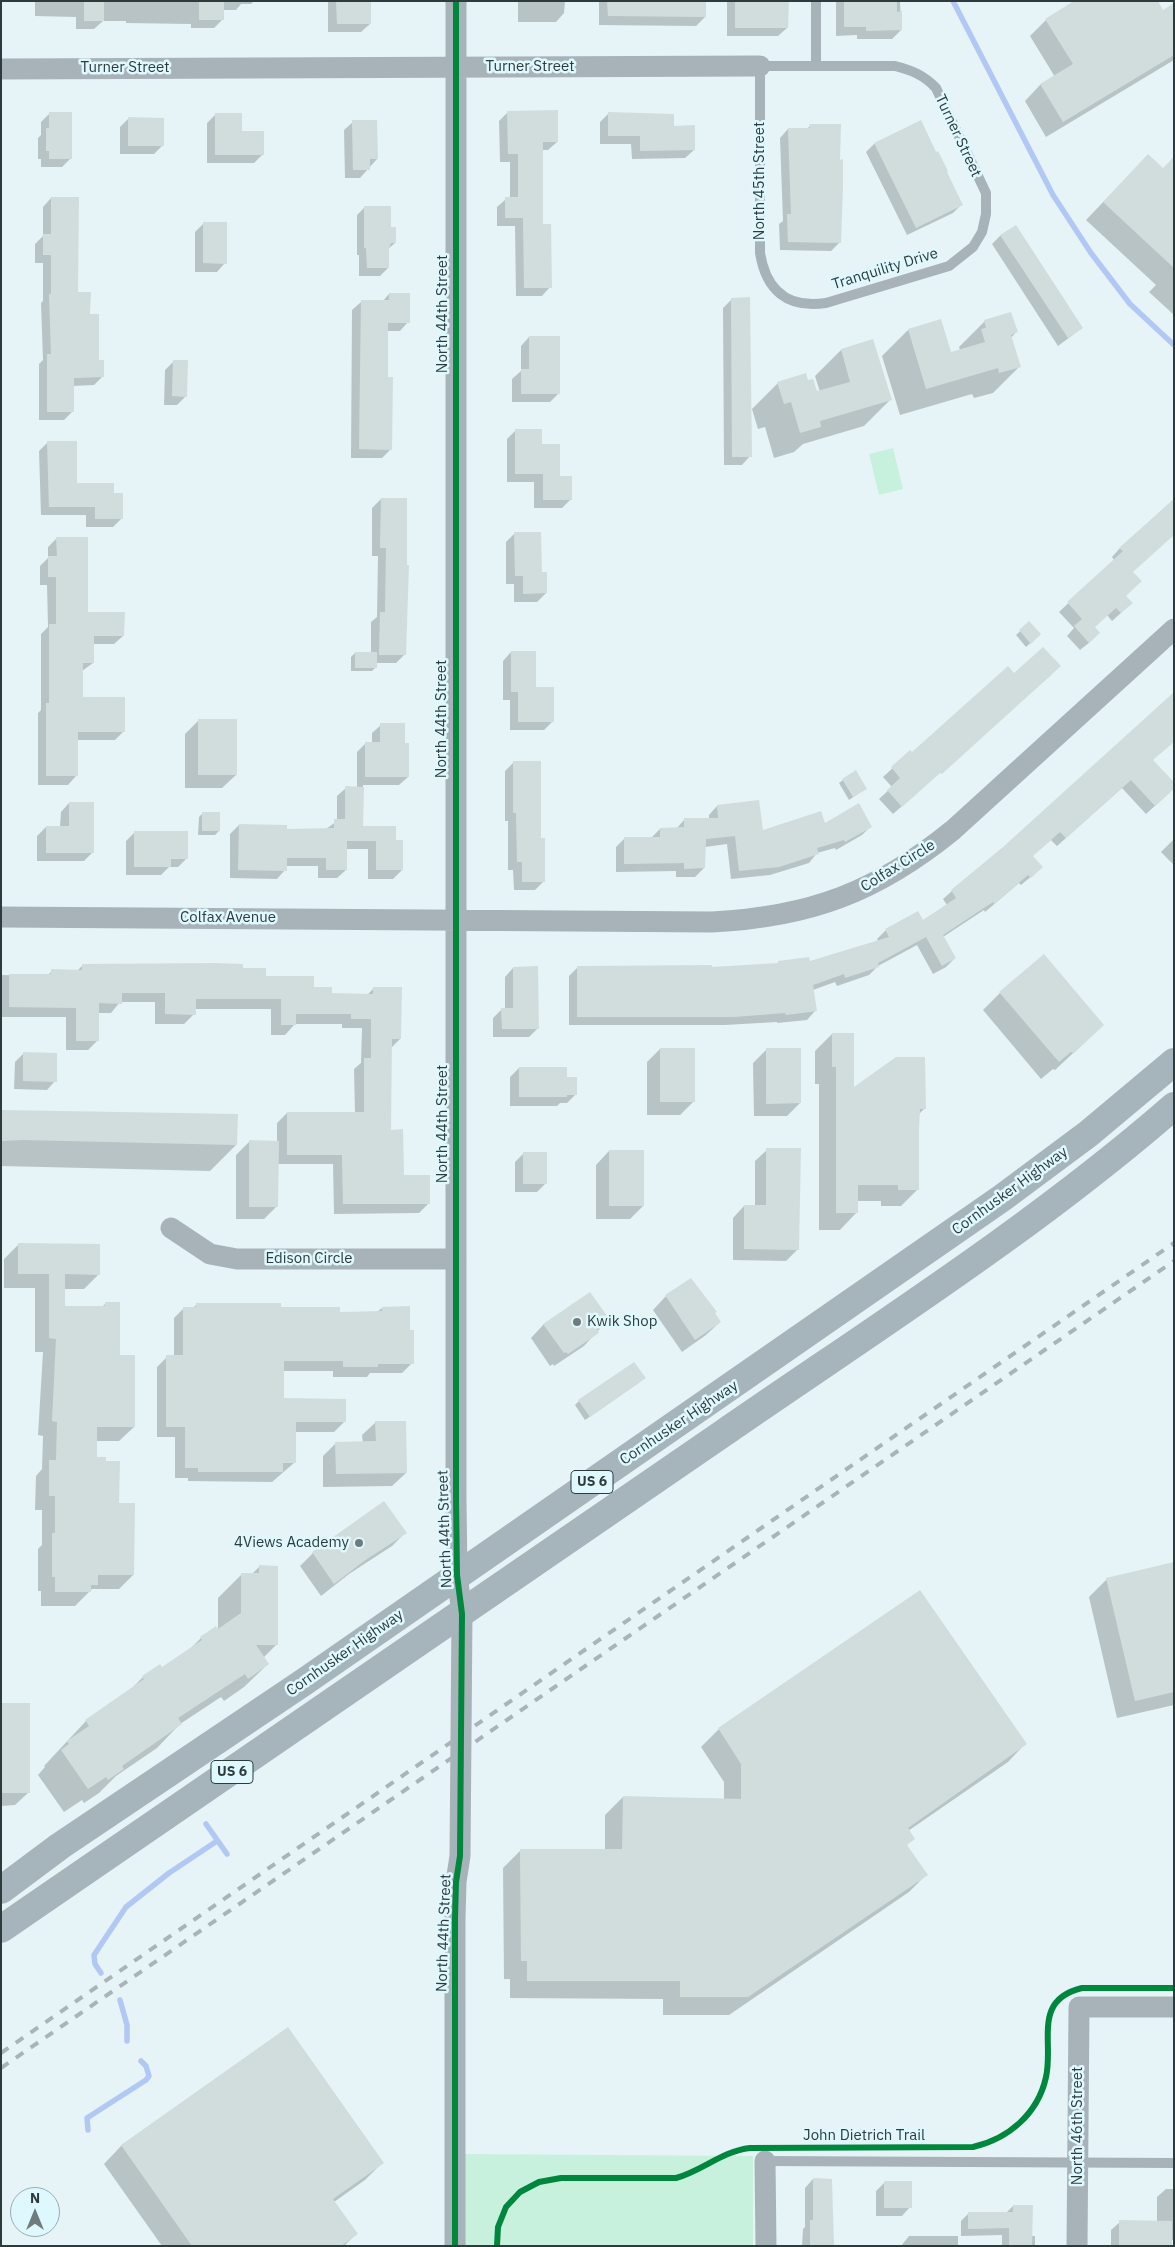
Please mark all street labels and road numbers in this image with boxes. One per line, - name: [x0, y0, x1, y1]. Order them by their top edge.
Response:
- street label: Turner Street: [486, 58, 574, 76]
- street label: Turner Street: [81, 59, 169, 77]
- street label: Turner Street: [931, 92, 985, 180]
- street label: North 45th Street: [751, 122, 769, 240]
- street label: Tranquility Drive: [830, 244, 940, 294]
- street label: North 44th Street: [434, 255, 452, 373]
- street label: North 44th Street: [433, 660, 451, 778]
- street label: Colfax Circle: [858, 836, 938, 896]
- street label: Colfax Avenue: [180, 909, 276, 927]
- street label: North 44th Street: [434, 1065, 452, 1183]
- street label: Cornhusker Highway: [949, 1143, 1071, 1239]
- street label: Edison Circle: [265, 1250, 353, 1268]
- street label: Cornhusker Highway: [617, 1377, 741, 1469]
- street label: North 44th Street: [434, 1470, 456, 1588]
- road number: US 6: [571, 1470, 613, 1494]
- street label: Cornhusker Highway: [283, 1606, 407, 1700]
- road number: US 6: [211, 1760, 253, 1784]
- street label: North 44th Street: [433, 1874, 455, 1992]
- street label: North 46th Street: [1069, 2067, 1087, 2185]
- street label: John Dietrich Trail: [803, 2127, 925, 2145]

